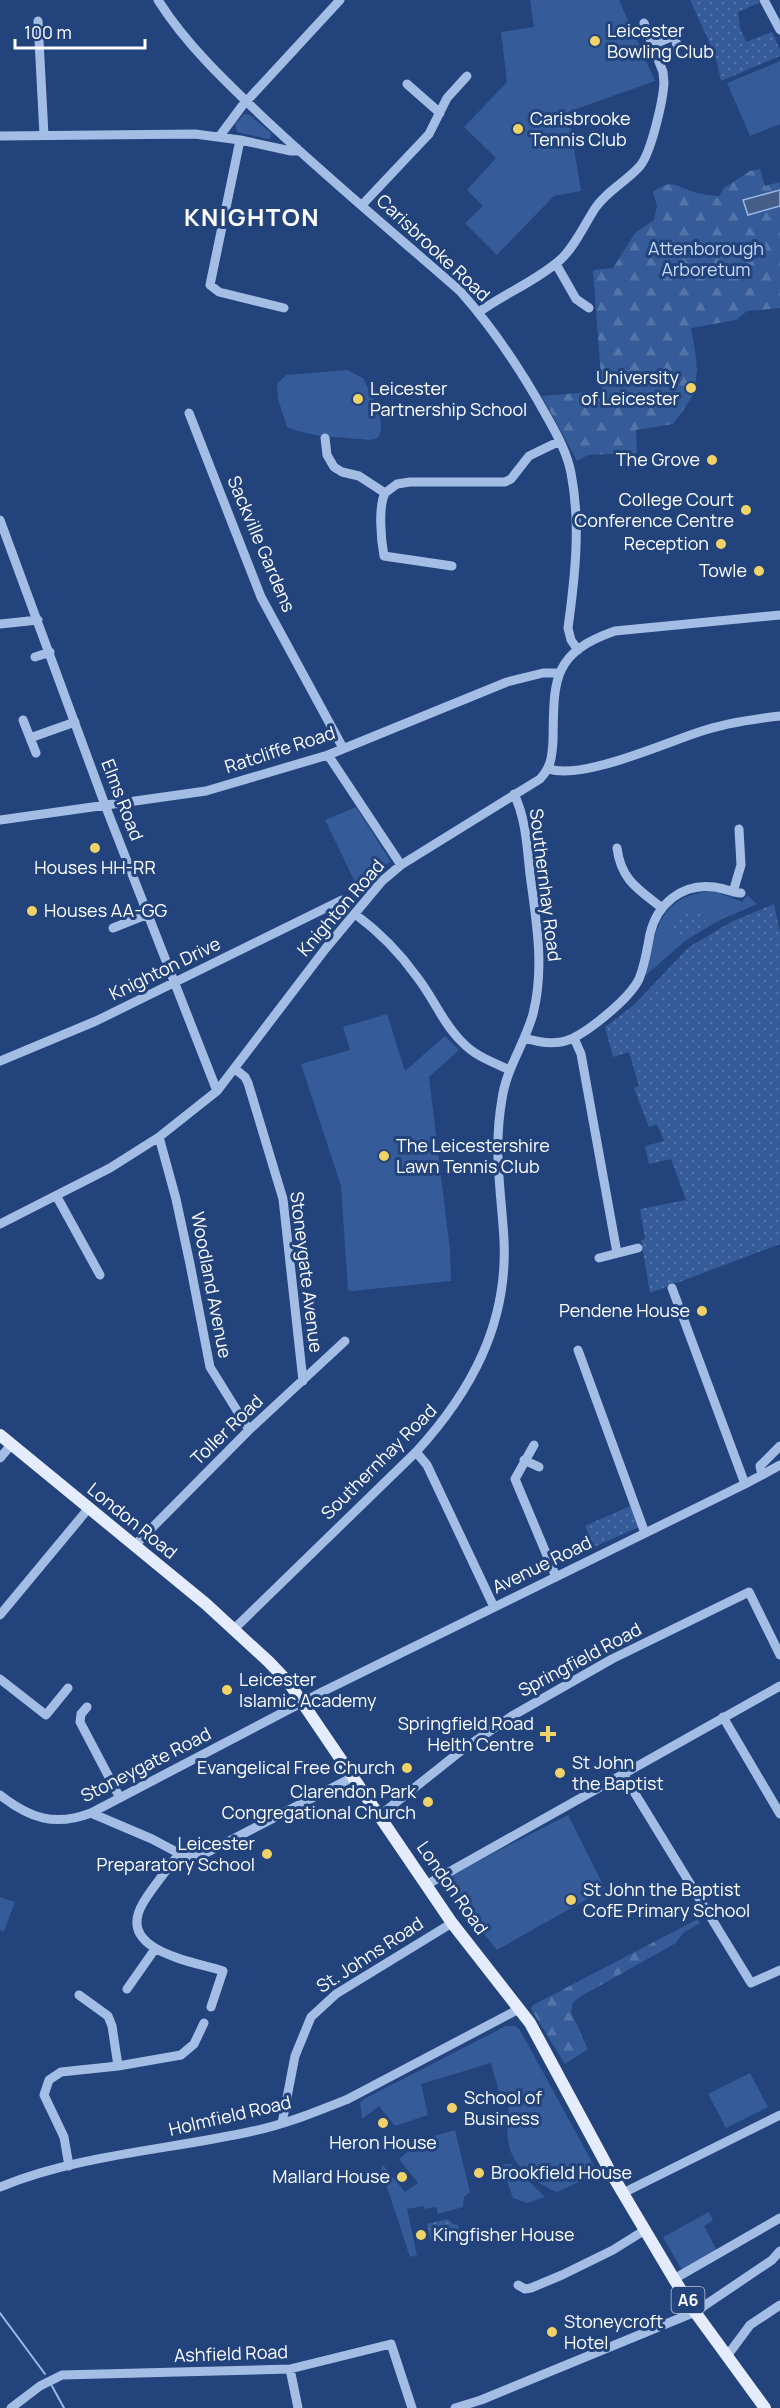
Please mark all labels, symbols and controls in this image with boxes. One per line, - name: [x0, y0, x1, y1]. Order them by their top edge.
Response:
- scale bar: [15, 12, 146, 50]
- place label: Leicester Bowling Club: [607, 18, 714, 63]
- text: 100 m: [24, 20, 72, 44]
- marker: Leicester Bowling Club: [588, 34, 602, 48]
- place label: Carisbrooke Tennis Club: [530, 106, 631, 151]
- marker: Carisbrooke Tennis Club: [511, 122, 525, 136]
- street label: Carisbrooke Road: [372, 188, 496, 306]
- district label: KNIGHTON: [184, 200, 320, 233]
- park label: Attenborough Arboretum: [648, 236, 764, 281]
- place label: University of Leicester: [581, 365, 679, 410]
- place label: Leicester Partnership School: [370, 376, 527, 421]
- marker: University of Leicester: [684, 381, 698, 395]
- marker: Leicester Partnership School: [351, 392, 365, 406]
- place label: The Grove: [616, 447, 700, 471]
- marker: The Grove: [705, 453, 719, 467]
- street label: Sackville Gardens: [222, 472, 301, 615]
- place label: College Court Conference Centre: [574, 487, 734, 532]
- marker: College Court Conference Centre: [739, 503, 753, 517]
- place label: Reception: [624, 531, 709, 555]
- marker: Reception: [714, 537, 728, 551]
- place label: Towle: [699, 558, 747, 582]
- marker: Towle: [752, 564, 766, 578]
- street label: Ratcliffe Road: [221, 720, 338, 778]
- street label: Elms Road: [96, 755, 149, 844]
- street label: Southernhay Road: [525, 807, 567, 963]
- marker: Houses HH-RR: [88, 841, 102, 855]
- street label: Knighton Road: [291, 854, 389, 961]
- place label: Houses HH-RR: [34, 855, 156, 879]
- place label: Houses AA-GG: [44, 898, 167, 922]
- marker: Houses AA-GG: [25, 904, 39, 918]
- street label: Knighton Drive: [105, 931, 224, 1005]
- place label: The Leicestershire Lawn Tennis Club: [396, 1133, 550, 1178]
- marker: The Leicestershire Lawn Tennis Club: [377, 1149, 391, 1163]
- street label: Stoneygate Avenue: [285, 1190, 329, 1354]
- street label: Woodland Avenue: [186, 1210, 238, 1360]
- place label: Pendene House: [559, 1298, 690, 1322]
- marker: Pendene House: [695, 1304, 709, 1318]
- street label: Toller Road: [185, 1389, 268, 1470]
- street label: Southernhay Road: [315, 1398, 441, 1524]
- street label: London Road: [83, 1477, 182, 1564]
- street label: Avenue Road: [488, 1530, 595, 1599]
- street label: Springfield Road: [514, 1617, 645, 1702]
- place label: Leicester Islamic Academy: [239, 1667, 377, 1712]
- marker: Leicester Islamic Academy: [220, 1683, 234, 1697]
- place label: Springfield Road Helth Centre: [398, 1711, 534, 1756]
- street label: Stoneygate Road: [76, 1721, 215, 1807]
- marker: Springfield Road Helth Centre: [539, 1725, 557, 1743]
- place label: St John the Baptist: [572, 1750, 664, 1795]
- place label: Evangelical Free Church: [197, 1755, 395, 1779]
- marker: Evangelical Free Church: [400, 1761, 414, 1775]
- marker: St John the Baptist: [553, 1766, 567, 1780]
- place label: Clarendon Park Congregational Church: [222, 1779, 417, 1824]
- marker: Clarendon Park Congregational Church: [421, 1795, 435, 1809]
- place label: Leicester Preparatory School: [97, 1831, 256, 1876]
- street label: London Road: [412, 1836, 494, 1939]
- marker: Leicester Preparatory School: [260, 1847, 274, 1861]
- place label: St John the Baptist CofE Primary School: [583, 1877, 750, 1922]
- marker: St John the Baptist CofE Primary School: [564, 1893, 578, 1907]
- street label: St. Johns Road: [312, 1911, 427, 1998]
- place label: School of Business: [464, 2085, 542, 2130]
- street label: Holmfield Road: [166, 2089, 293, 2141]
- marker: School of Business: [445, 2101, 459, 2115]
- marker: Heron House: [376, 2116, 390, 2130]
- place label: Heron House: [329, 2130, 437, 2154]
- place label: Brookfield House: [491, 2160, 632, 2184]
- place label: Mallard House: [272, 2164, 390, 2188]
- marker: Brookfield House: [472, 2166, 486, 2180]
- marker: Mallard House: [395, 2170, 409, 2184]
- place label: Kingfisher House: [433, 2222, 574, 2246]
- marker: Kingfisher House: [414, 2228, 428, 2242]
- road number: A6: [672, 2287, 704, 2313]
- place label: Stoneycroft Hotel: [564, 2309, 663, 2354]
- marker: Stoneycroft Hotel: [545, 2325, 559, 2339]
- street label: Ashfield Road: [174, 2339, 288, 2367]

